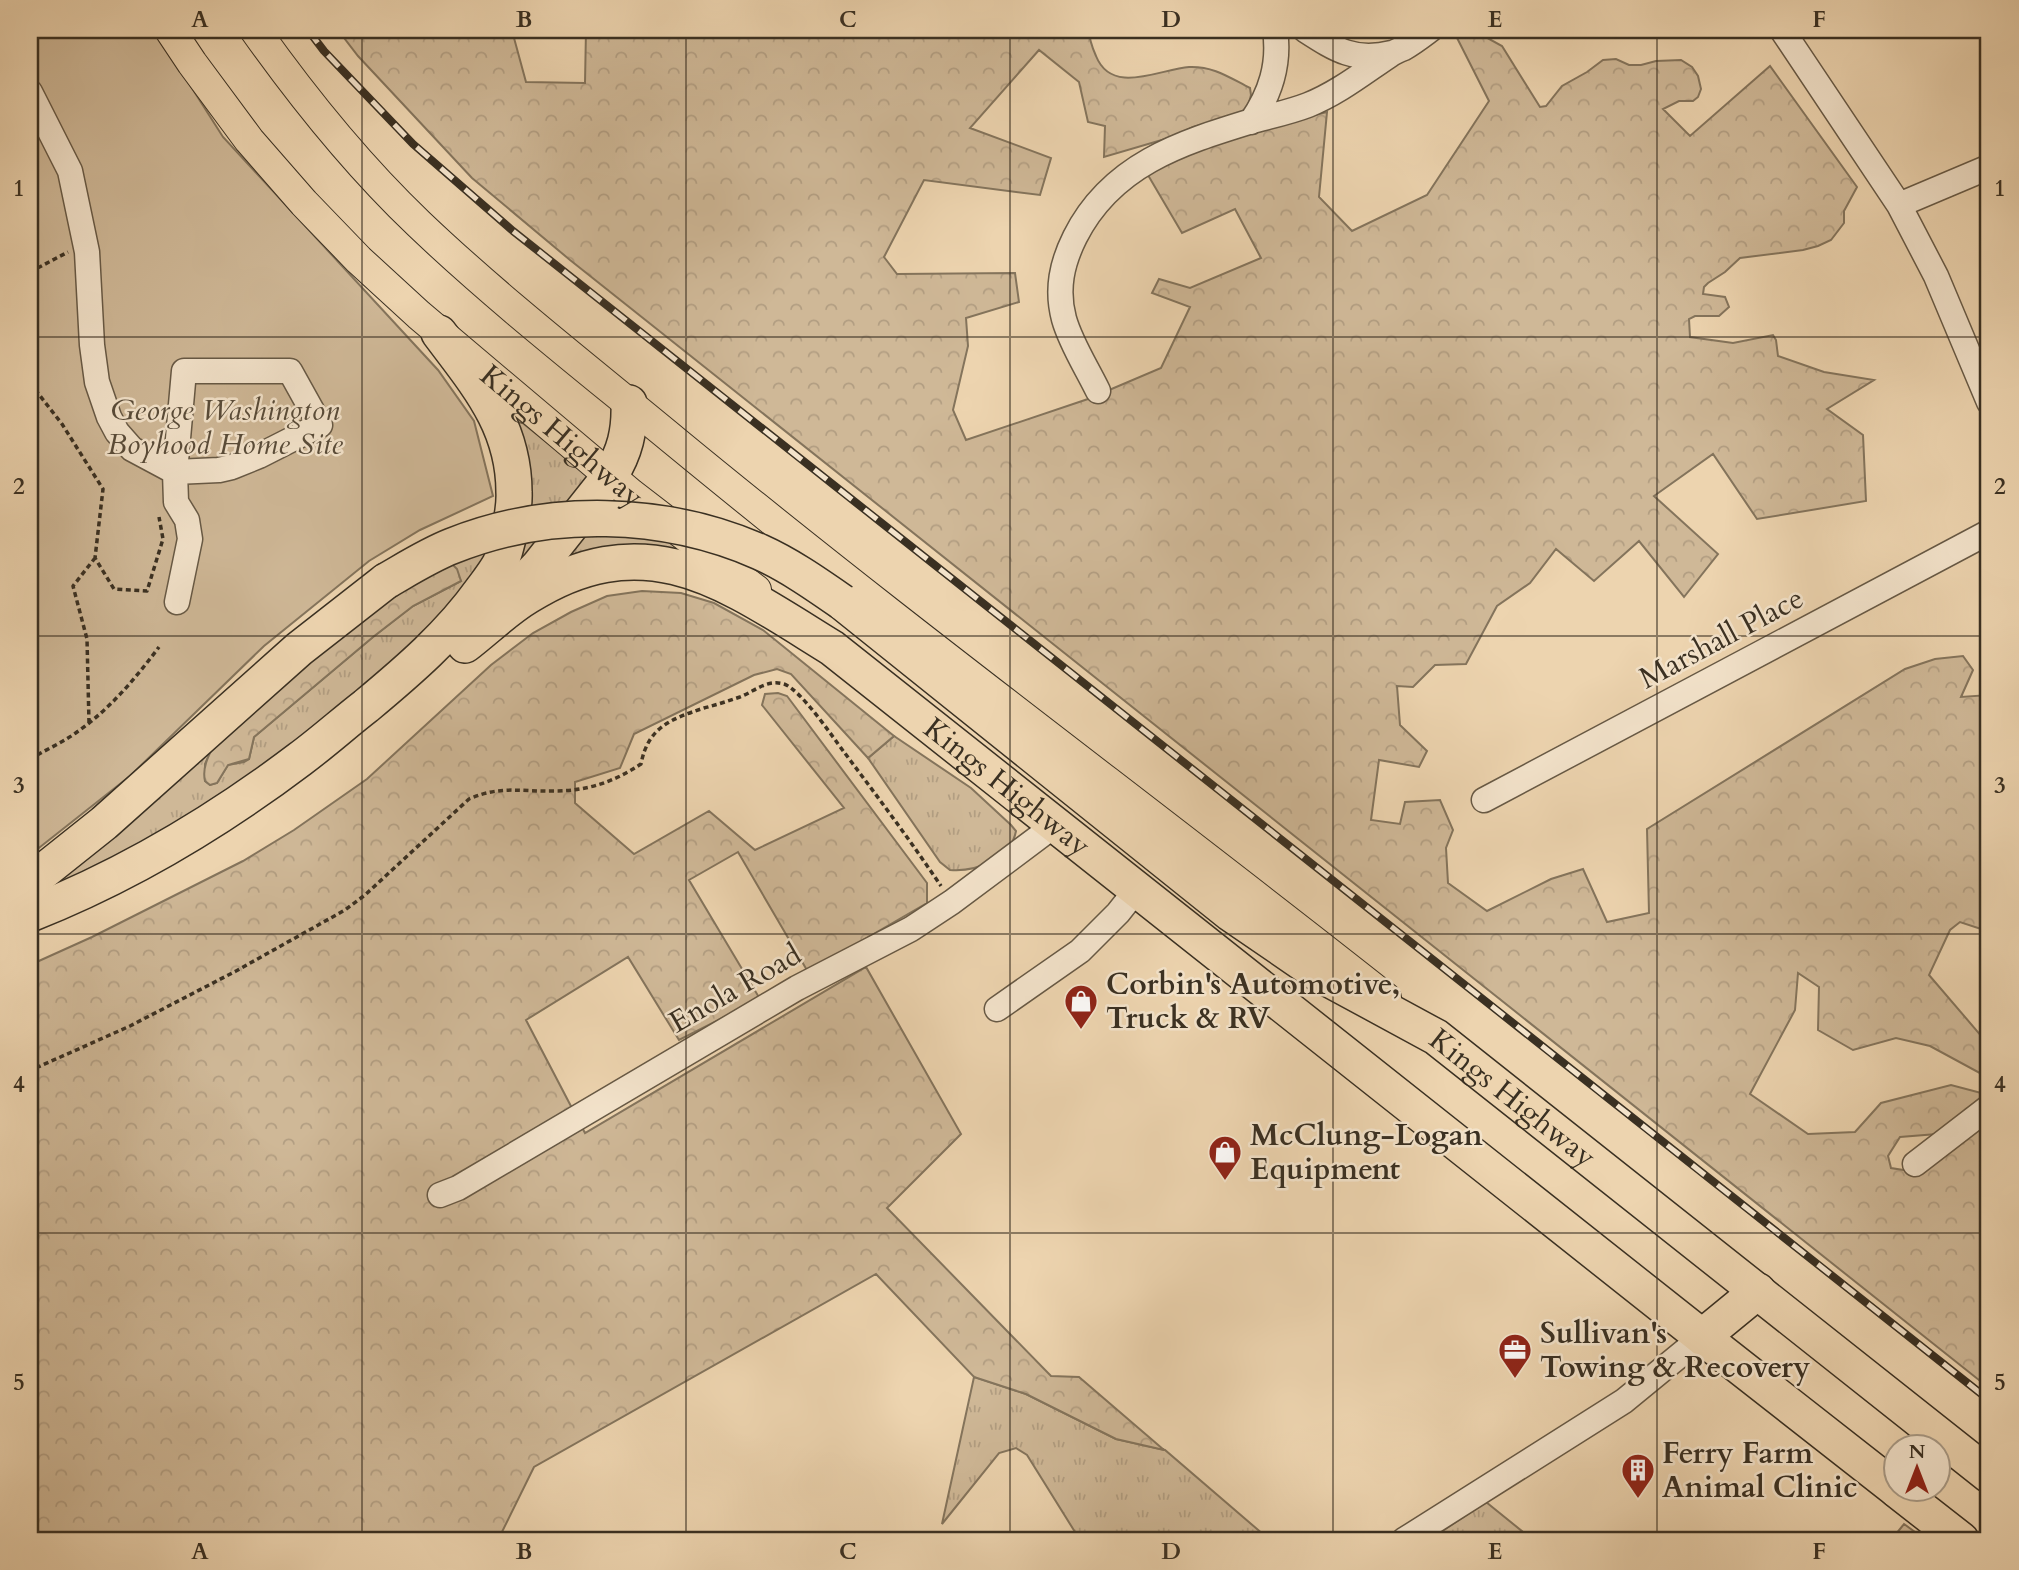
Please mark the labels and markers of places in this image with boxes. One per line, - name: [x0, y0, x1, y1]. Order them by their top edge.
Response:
- place label: Corbin's Automotive, Truck & RV: [1106, 964, 1400, 1039]
- shop icon: Corbin's Automotive, Truck & RV: [1062, 982, 1100, 1031]
- place label: McClung-Logan Equipment: [1250, 1115, 1483, 1190]
- shop icon: McClung-Logan Equipment: [1206, 1133, 1244, 1182]
- place label: Sullivan's Towing & Recovery: [1540, 1313, 1810, 1388]
- office icon: Sullivan's Towing & Recovery: [1496, 1331, 1534, 1380]
- place label: Ferry Farm Animal Clinic: [1662, 1433, 1858, 1508]
- building icon: Ferry Farm Animal Clinic: [1619, 1451, 1657, 1500]

